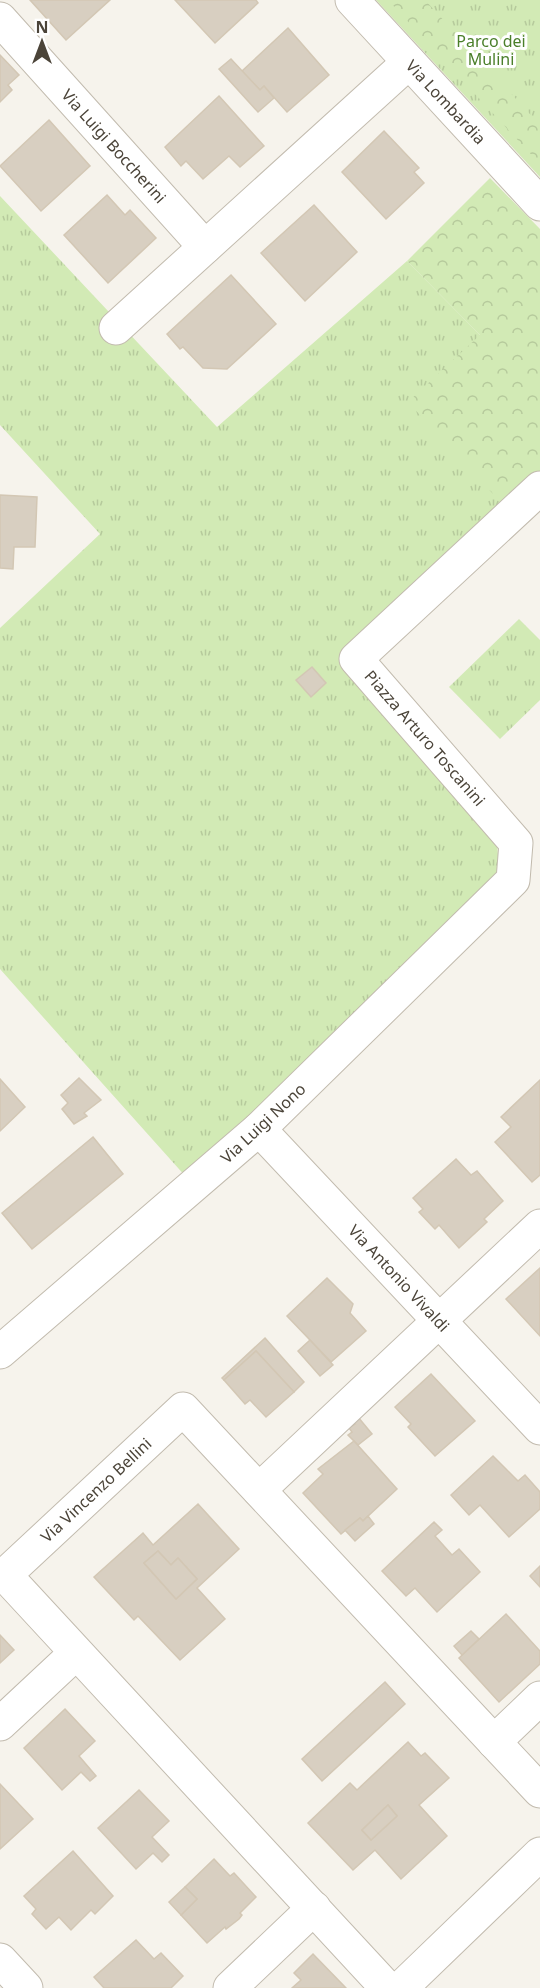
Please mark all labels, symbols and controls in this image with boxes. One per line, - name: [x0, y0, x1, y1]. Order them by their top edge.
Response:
- north arrow: [12, 12, 72, 72]
- text: N: [35, 16, 49, 38]
- park label: Parco dei Mulini: [456, 30, 526, 70]
- street label: Via Lombardia: [401, 55, 491, 149]
- street label: Via Luigi Boccherini: [57, 84, 171, 208]
- street label: Piazza Arturo Toscanini: [360, 665, 490, 811]
- street label: Via Luigi Nono: [216, 1078, 310, 1168]
- street label: Via Antonio Vivaldi: [343, 1220, 455, 1336]
- street label: Via Vincenzo Bellini: [36, 1433, 156, 1547]

